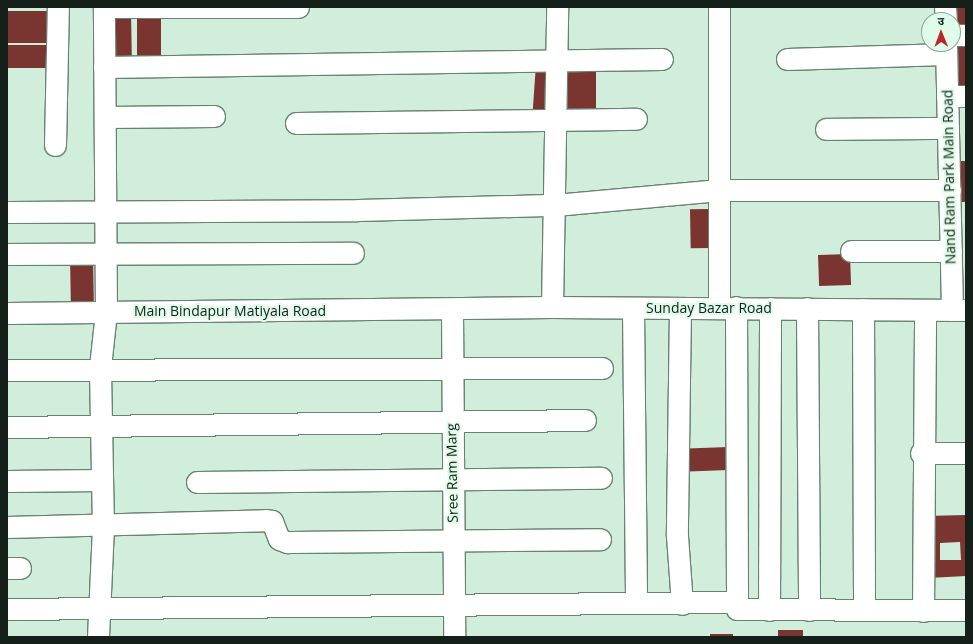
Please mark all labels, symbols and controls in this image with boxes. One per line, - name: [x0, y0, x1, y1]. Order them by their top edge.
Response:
- north arrow: [921, 12, 961, 52]
- text: उ: [937, 13, 944, 28]
- street label: Nand Ram Park Main Road: [939, 90, 959, 264]
- street label: Sunday Bazar Road: [646, 300, 772, 316]
- street label: Main Bindapur Matiyala Road: [134, 303, 326, 319]
- street label: Sree Ram Marg: [443, 423, 461, 523]

